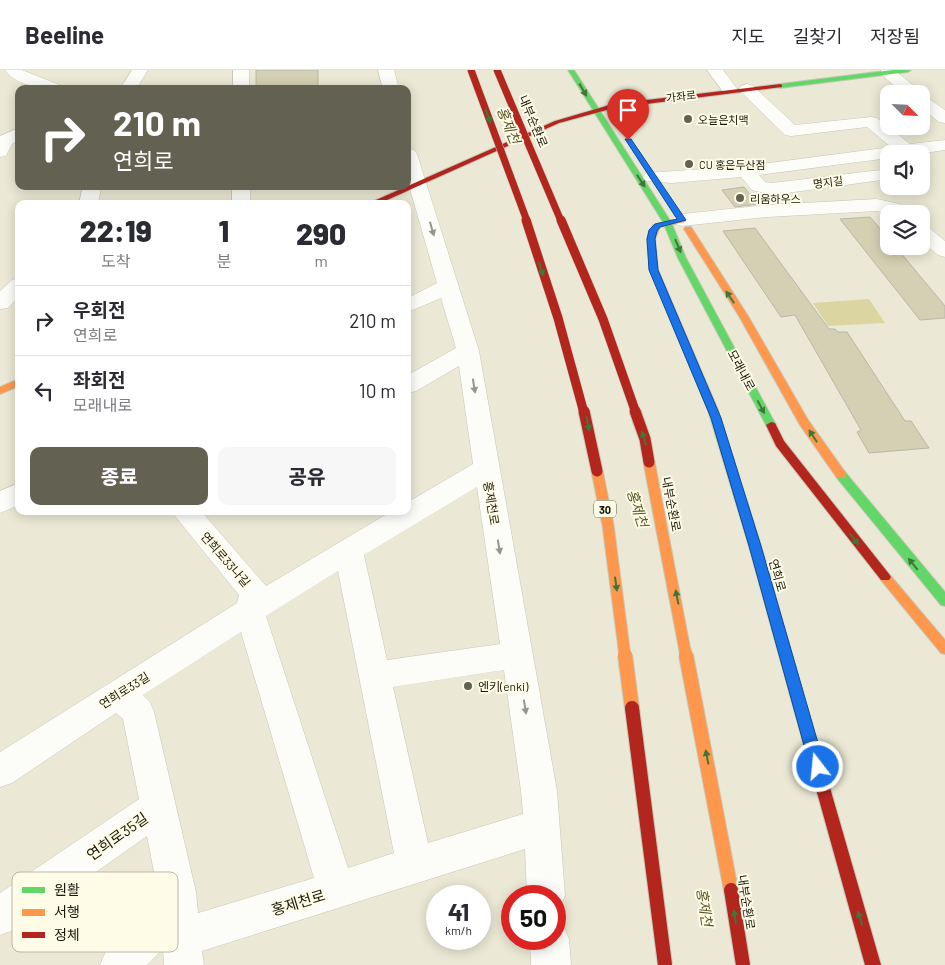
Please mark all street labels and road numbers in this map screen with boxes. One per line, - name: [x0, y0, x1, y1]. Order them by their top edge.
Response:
- street label: 가좌로: [665, 88, 697, 104]
- street label: 내부순환로: [517, 93, 551, 149]
- street label: 명지길: [812, 174, 844, 190]
- street label: 모래내로: [725, 347, 759, 393]
- street label: 내부순환로: [660, 476, 684, 532]
- street label: 홍제천로: [482, 480, 502, 526]
- road number: 30: [594, 500, 616, 518]
- street label: 연희로33나길: [199, 529, 253, 589]
- street label: 연희로: [767, 557, 789, 593]
- street label: 연희로33길: [96, 669, 152, 711]
- street label: 연희로35길: [83, 808, 151, 864]
- street label: 내부순환로: [736, 874, 758, 930]
- street label: 홍제천로: [269, 885, 327, 919]

